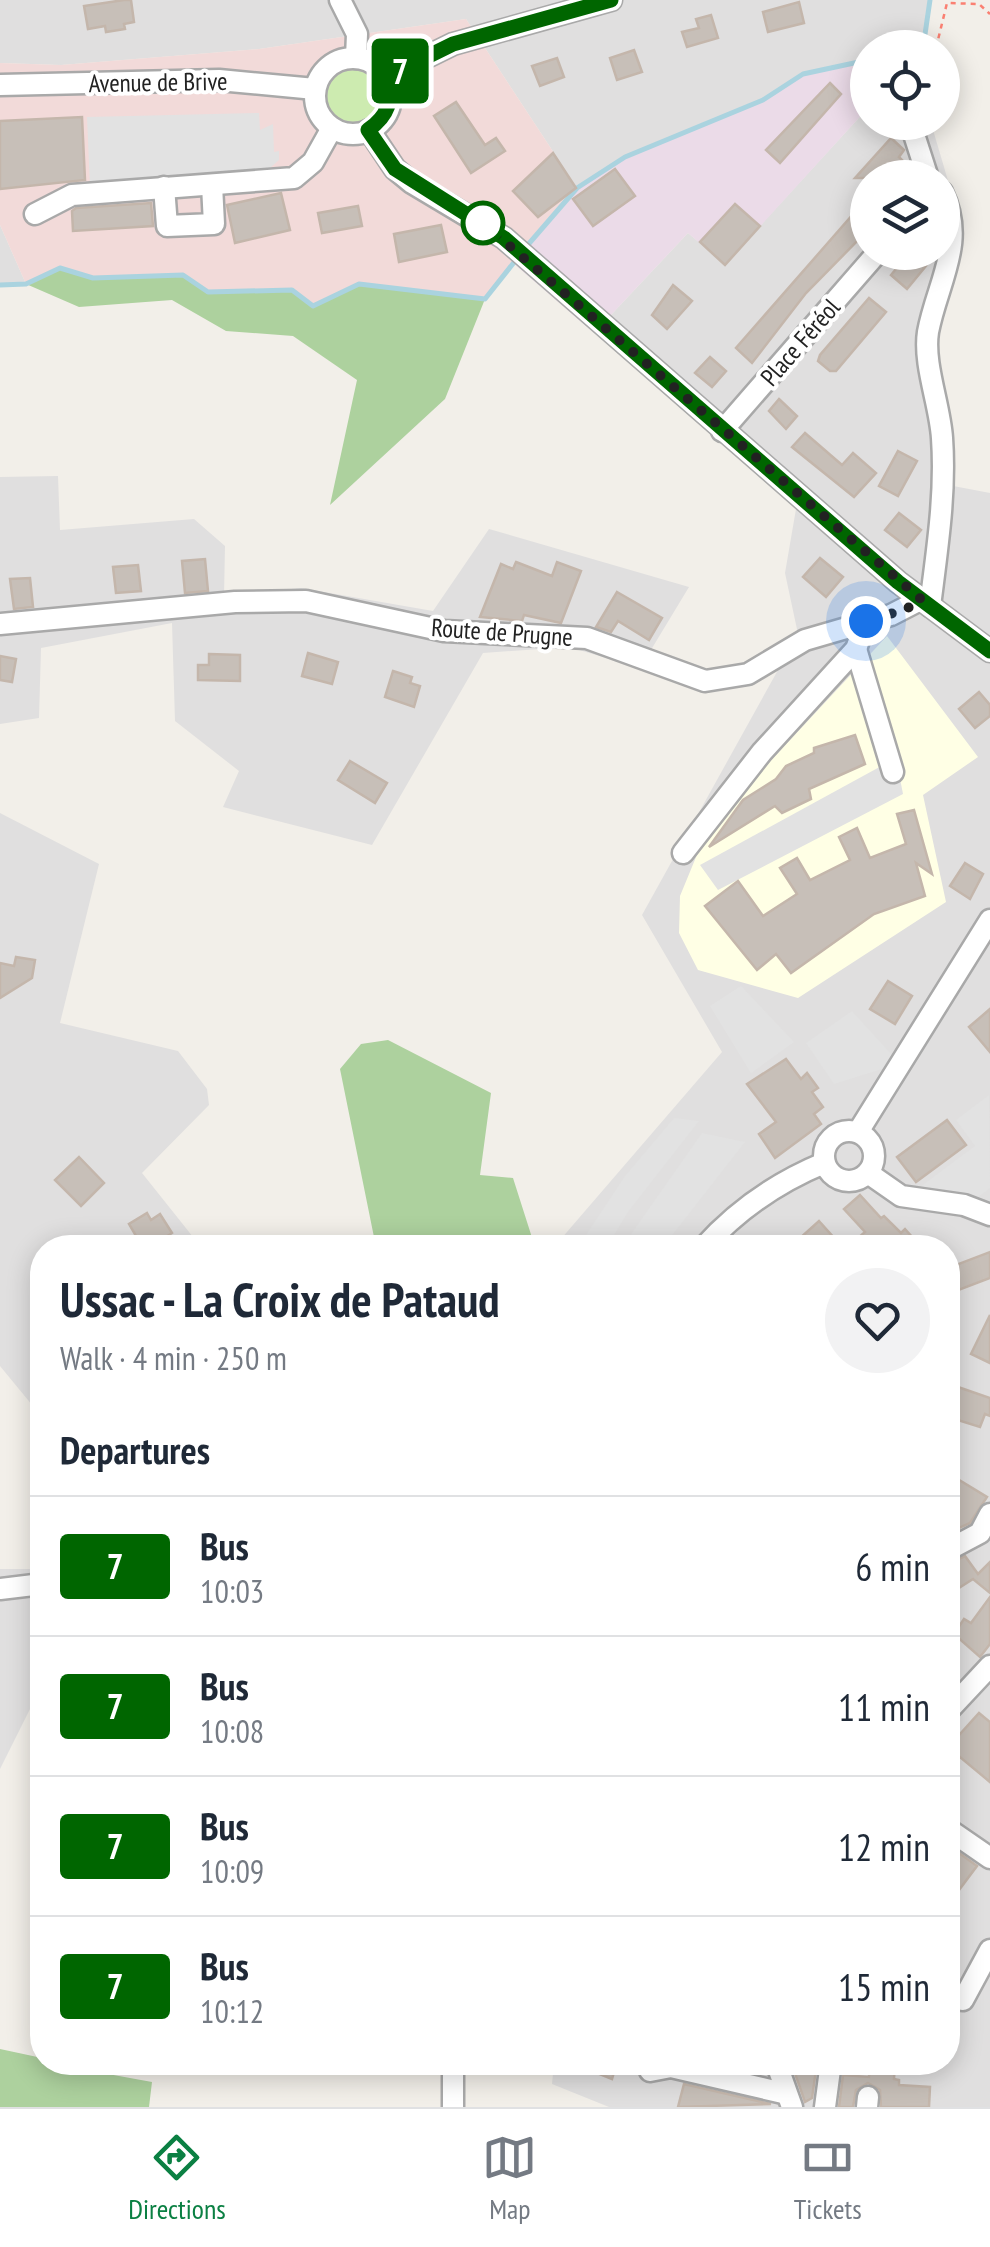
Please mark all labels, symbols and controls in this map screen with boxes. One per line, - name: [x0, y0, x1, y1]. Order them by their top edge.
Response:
- map controls: [850, 30, 960, 270]
- button: locate: [850, 30, 960, 140]
- line badge: 7: [368, 38, 432, 104]
- text: 7: [392, 48, 408, 94]
- street label: Avenue de Brive: [88, 65, 228, 99]
- button: layers: [850, 160, 960, 270]
- unlabelled marker: [462, 202, 504, 244]
- street label: Place Féréol: [753, 292, 847, 392]
- your location: [841, 596, 891, 646]
- street label: Route de Prugne: [430, 611, 574, 653]
- text: Ussac - La Croix de Pataud: [60, 1268, 500, 1330]
- button: heart: [825, 1268, 930, 1373]
- text: Walk · 4 min · 250 m: [60, 1337, 287, 1379]
- text: Departures: [60, 1425, 210, 1474]
- text: Bus: [200, 1521, 249, 1570]
- text: 6 min: [855, 1542, 930, 1591]
- text: 7: [107, 1543, 123, 1589]
- text: 10:03: [200, 1570, 264, 1612]
- text: Bus: [200, 1661, 249, 1710]
- text: 11 min: [838, 1682, 930, 1731]
- text: 7: [107, 1683, 123, 1729]
- text: 10:08: [200, 1710, 264, 1752]
- text: Bus: [200, 1801, 249, 1850]
- text: 12 min: [838, 1822, 930, 1871]
- text: 7: [107, 1823, 123, 1869]
- text: 10:09: [200, 1850, 264, 1892]
- text: Bus: [200, 1941, 249, 1990]
- text: 15 min: [838, 1962, 930, 2011]
- text: 7: [107, 1963, 123, 2009]
- text: 10:12: [200, 1990, 264, 2032]
- tab: Directions: [128, 2130, 226, 2227]
- tab: Map: [482, 2130, 537, 2227]
- tab: Tickets: [794, 2130, 862, 2227]

